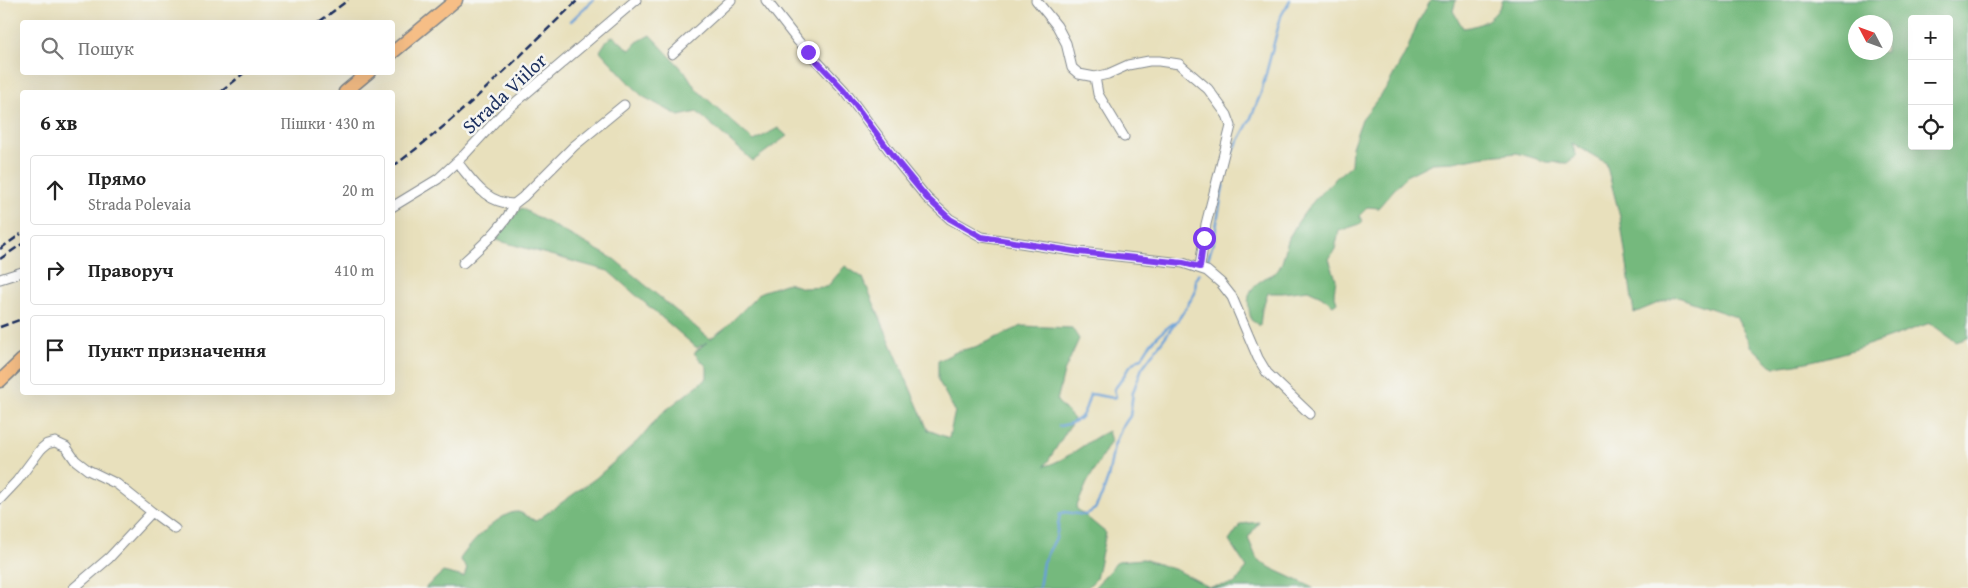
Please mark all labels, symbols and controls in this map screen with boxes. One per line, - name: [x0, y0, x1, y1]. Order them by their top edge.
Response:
- north arrow: [1848, 15, 1893, 60]
- map controls: [1908, 15, 1953, 150]
- button: +: [1908, 15, 1953, 60]
- search box: [20, 20, 395, 75]
- icon: search: [38, 34, 66, 62]
- text: Пошук: [78, 34, 134, 62]
- route end: [797, 41, 820, 64]
- street label: Strada Viilor: [455, 46, 553, 140]
- button: −: [1908, 60, 1953, 105]
- button: locate: [1908, 105, 1953, 150]
- text: 6 хв: [40, 107, 78, 138]
- text: Пішки · 430 m: [281, 111, 375, 135]
- text: Прямо: [88, 164, 146, 192]
- icon: ahead: [41, 176, 69, 204]
- text: 20 m: [342, 178, 374, 202]
- text: Strada Polevaia: [88, 192, 191, 216]
- route start: [1193, 227, 1216, 250]
- icon: right: [41, 256, 69, 284]
- text: Праворуч: [88, 256, 173, 284]
- text: 410 m: [334, 258, 374, 282]
- icon: arrive: [41, 336, 69, 364]
- text: Пункт призначення: [88, 336, 266, 364]

